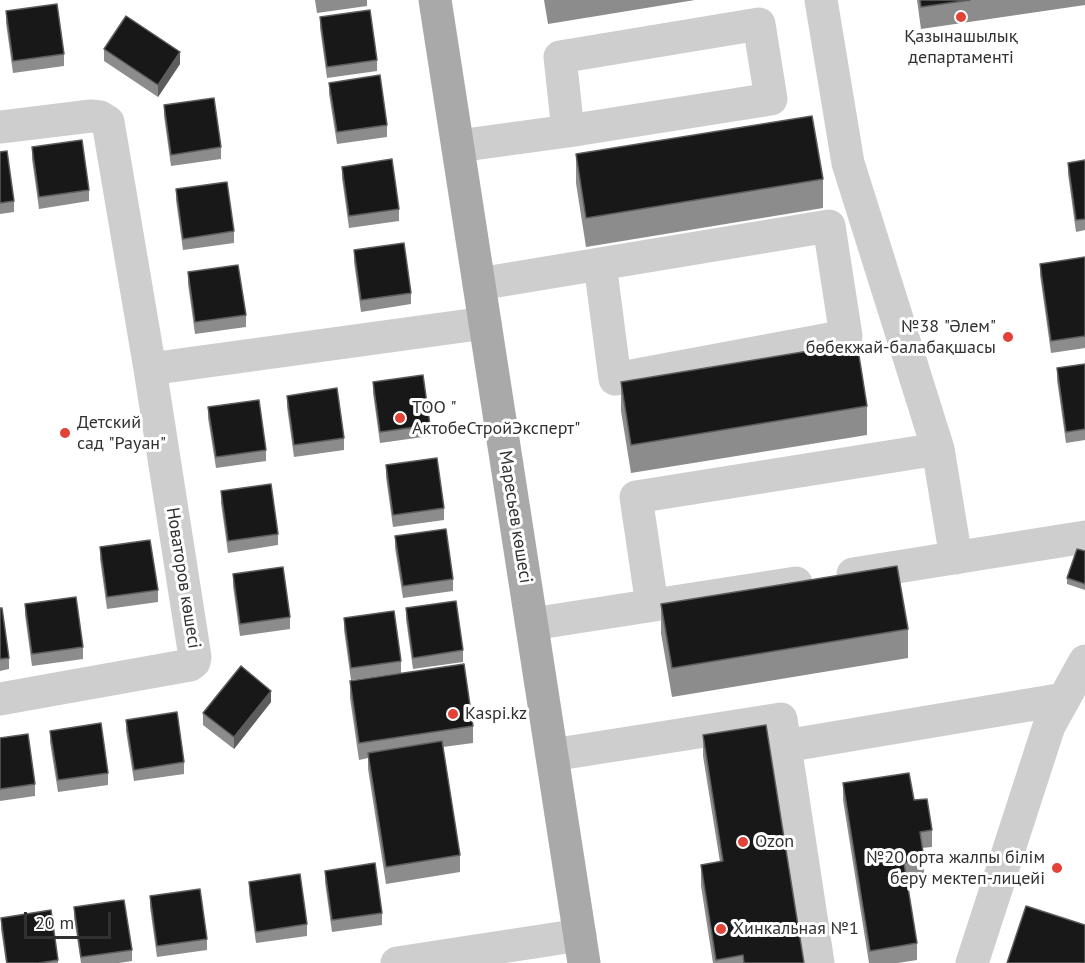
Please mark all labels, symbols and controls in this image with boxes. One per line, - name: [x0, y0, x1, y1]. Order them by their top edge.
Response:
- marker: Қазынашылық департаменті: [954, 10, 968, 24]
- place label: Қазынашылық департаменті: [904, 26, 1018, 68]
- place label: №38 "Әлем" бөбекжай-балабақшасы: [806, 316, 996, 358]
- marker: №38 "Әлем" бөбекжай-балабақшасы: [1001, 330, 1015, 344]
- place label: ТОО " АктобеСтройЭксперт": [412, 397, 580, 440]
- marker: ТОО " АктобеСтройЭксперт": [393, 411, 407, 425]
- place label: Детский сад "Рауан": [77, 412, 166, 454]
- marker: Детский сад "Рауан": [58, 426, 72, 440]
- street label: Маресьев көшесі: [494, 449, 536, 585]
- street label: Новаторов көшесі: [161, 506, 205, 650]
- place label: Kaspi.kz: [465, 703, 527, 725]
- marker: Kaspi.kz: [446, 707, 460, 721]
- place label: Ozon: [755, 831, 794, 853]
- marker: Ozon: [736, 835, 750, 849]
- place label: №20 орта жалпы білім беру мектеп-лицейі: [866, 847, 1045, 890]
- marker: №20 орта жалпы білім беру мектеп-лицейі: [1050, 861, 1064, 875]
- scale bar: [27, 900, 114, 938]
- text: 20 m: [35, 911, 74, 934]
- place label: Хинкальная №1: [733, 918, 859, 940]
- marker: Хинкальная №1: [714, 922, 728, 936]

